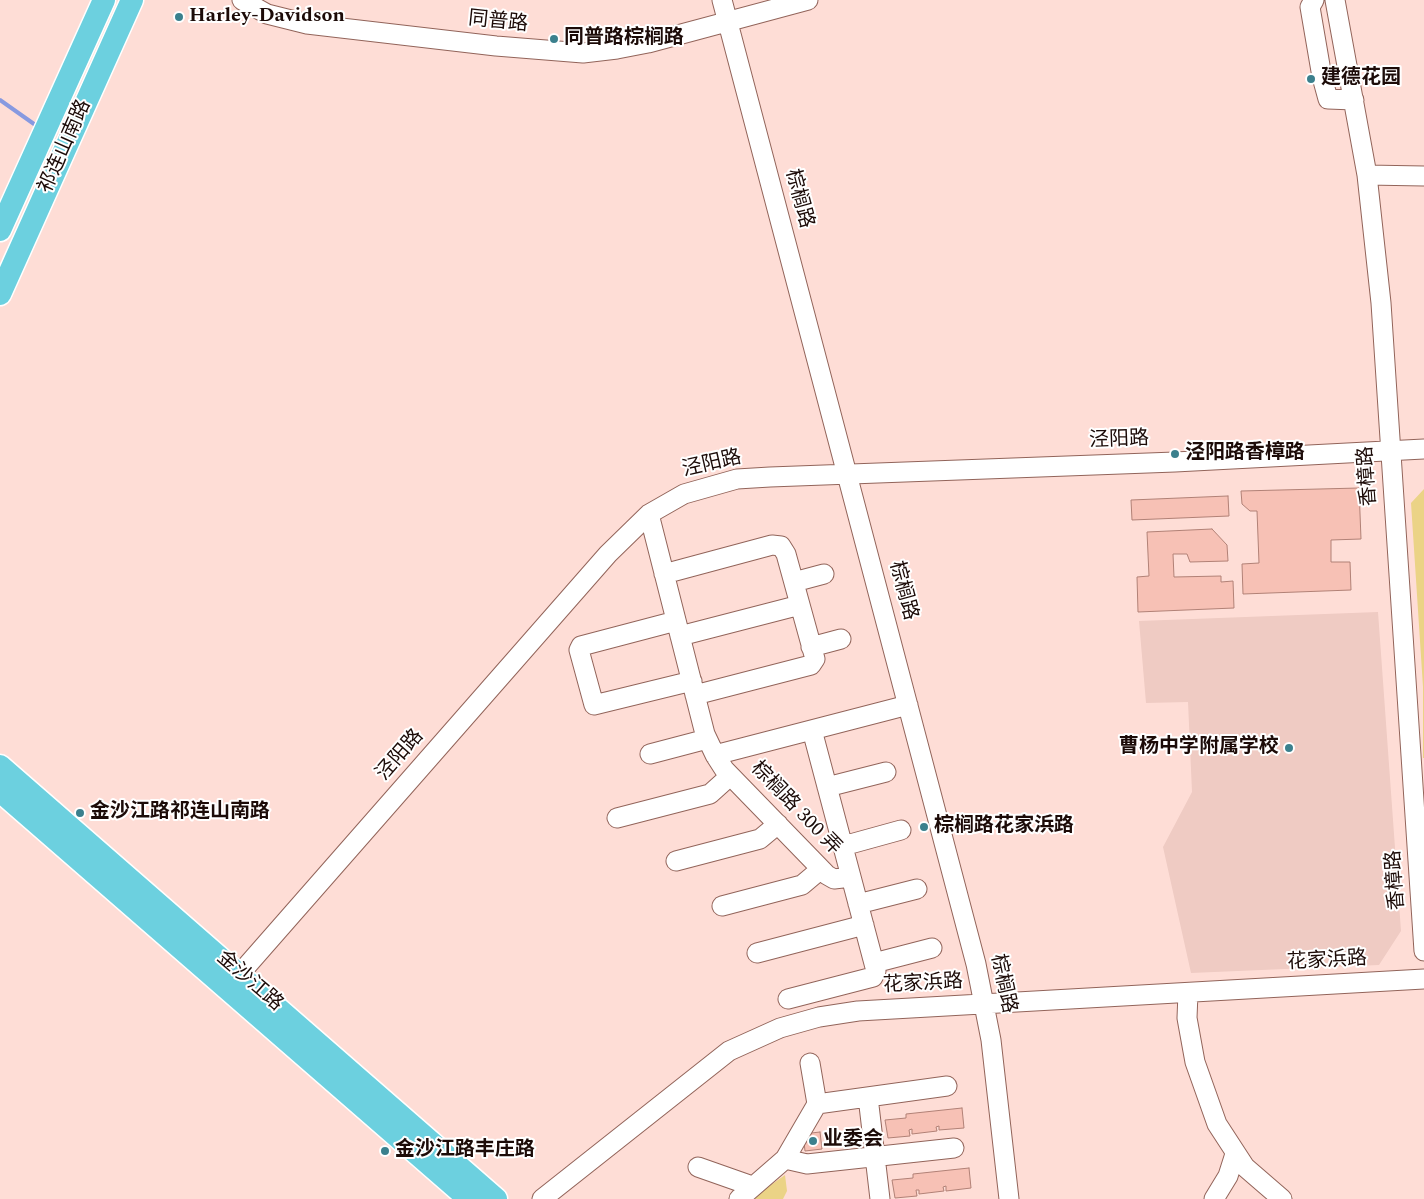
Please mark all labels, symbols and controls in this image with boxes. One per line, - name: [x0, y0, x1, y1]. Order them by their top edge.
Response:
- place label: Harley-Davidson: [189, 5, 345, 29]
- street label: 同普路: [467, 8, 529, 38]
- marker: Harley-Davidson: [173, 11, 185, 23]
- place label: 同普路棕榈路: [564, 27, 684, 51]
- marker: 同普路棕榈路: [548, 33, 560, 45]
- place label: 建德花园: [1321, 67, 1401, 91]
- marker: 建德花园: [1305, 73, 1317, 85]
- street label: 祁连山南路: [35, 96, 97, 198]
- street label: 棕榈路: [779, 167, 817, 231]
- street label: 泾阳路: [1089, 428, 1149, 454]
- place label: 泾阳路香樟路: [1185, 442, 1305, 466]
- street label: 香樟路: [1355, 445, 1383, 507]
- street label: 泾阳路: [680, 447, 744, 483]
- marker: 泾阳路香樟路: [1169, 448, 1181, 460]
- street label: 棕榈路: [883, 559, 921, 623]
- street label: 泾阳路: [372, 725, 430, 787]
- place label: 曹杨中学附属学校: [1119, 736, 1279, 760]
- marker: 曹杨中学附属学校: [1283, 742, 1295, 754]
- street label: 棕榈路 300 弄: [745, 758, 845, 860]
- place label: 金沙江路祁连山南路: [90, 801, 270, 825]
- marker: 金沙江路祁连山南路: [74, 807, 86, 819]
- place label: 棕榈路花家浜路: [934, 815, 1074, 839]
- marker: 棕榈路花家浜路: [918, 821, 930, 833]
- street label: 香樟路: [1383, 849, 1411, 911]
- street label: 金沙江路: [211, 947, 287, 1017]
- street label: 花家浜路: [1286, 948, 1368, 976]
- street label: 棕榈路: [984, 952, 1020, 1016]
- street label: 花家浜路: [882, 971, 964, 999]
- place label: 业委会: [823, 1129, 883, 1153]
- marker: 业委会: [807, 1135, 819, 1147]
- place label: 金沙江路丰庄路: [395, 1139, 535, 1163]
- marker: 金沙江路丰庄路: [379, 1145, 391, 1157]

